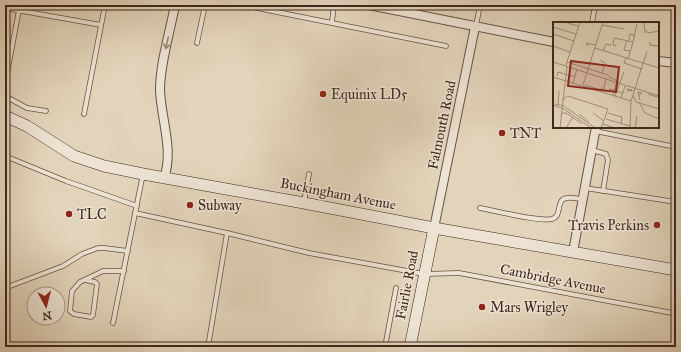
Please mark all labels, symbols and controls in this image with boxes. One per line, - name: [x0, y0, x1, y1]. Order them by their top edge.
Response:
- inset map: [553, 22, 659, 128]
- one-way arrow: [163, 36, 171, 49]
- street label: Falmouth Road: [424, 79, 460, 171]
- place label: Equinix LD5: [331, 86, 408, 104]
- marker: Equinix LD5: [318, 89, 328, 99]
- place label: TNT: [510, 125, 541, 142]
- marker: TNT: [497, 128, 507, 138]
- street label: Buckingham Avenue: [279, 174, 397, 214]
- place label: Subway: [198, 197, 242, 214]
- marker: Subway: [185, 200, 195, 210]
- place label: TLC: [77, 206, 106, 223]
- marker: TLC: [64, 209, 74, 219]
- place label: Travis Perkins: [568, 217, 649, 234]
- marker: Travis Perkins: [652, 220, 662, 230]
- street label: Fairlie Road: [392, 249, 422, 321]
- street label: Cambridge Avenue: [499, 260, 607, 298]
- north arrow: [26, 286, 66, 326]
- place label: Mars Wrigley: [490, 299, 569, 316]
- marker: Mars Wrigley: [477, 302, 487, 312]
- text: N: [41, 308, 53, 323]

